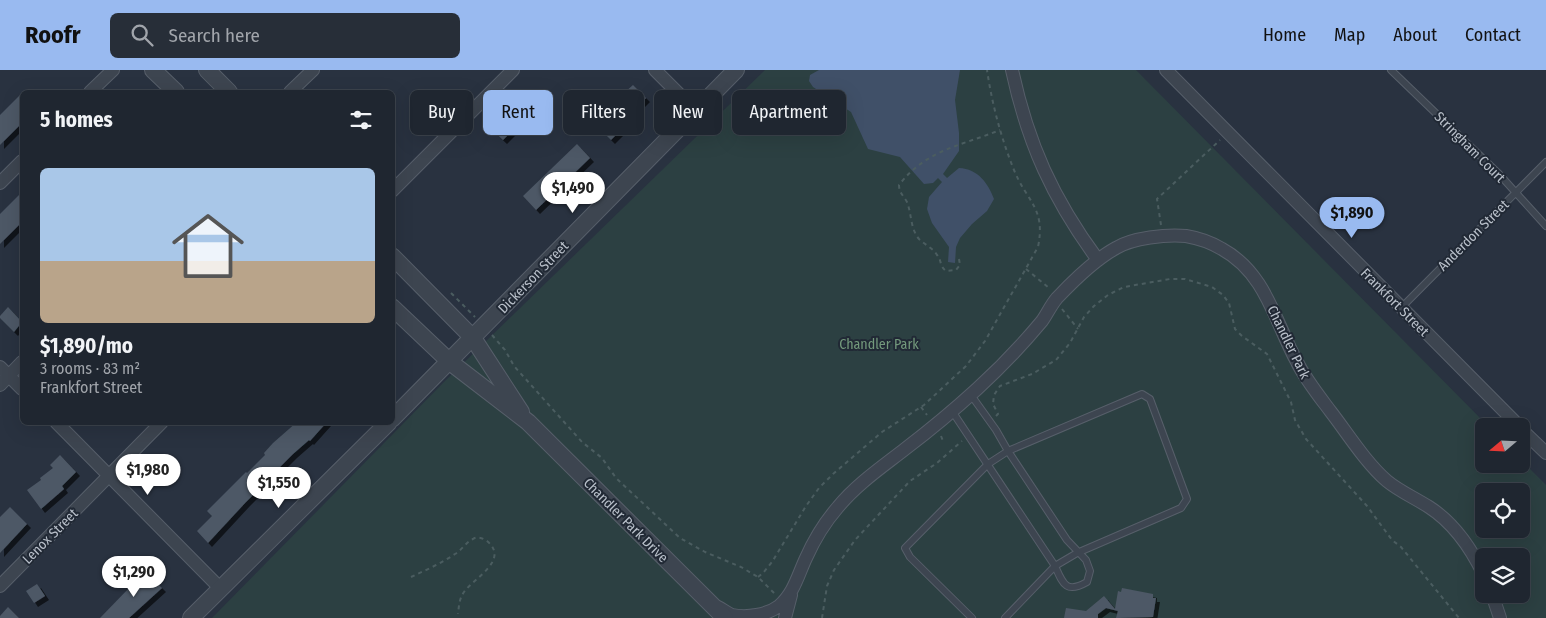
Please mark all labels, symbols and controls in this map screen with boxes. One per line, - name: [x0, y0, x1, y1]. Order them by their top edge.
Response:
- search box: [110, 13, 460, 58]
- text: Roofr: [25, 21, 80, 49]
- icon: search: [128, 21, 156, 49]
- text: Search here: [168, 24, 260, 47]
- text: Home: [1263, 24, 1306, 46]
- text: Map: [1334, 24, 1365, 46]
- text: About: [1393, 24, 1437, 46]
- text: Contact: [1465, 24, 1521, 46]
- chip: Buy: [410, 90, 473, 135]
- chip: Rent: [483, 90, 553, 135]
- chip: Filters: [563, 90, 644, 135]
- chip: New: [654, 90, 722, 135]
- chip: Apartment: [732, 90, 846, 135]
- icon: filters: [347, 106, 375, 134]
- text: 5 homes: [40, 107, 113, 133]
- street label: Stringham Court: [1431, 108, 1509, 187]
- pin: $1,490: [532, 172, 614, 214]
- text: $1,490: [552, 178, 594, 197]
- pin: $1,890: [1311, 196, 1393, 239]
- street label: Anderdon Street: [1434, 196, 1513, 274]
- icon: home: [163, 201, 253, 291]
- text: $1,890: [1330, 203, 1374, 222]
- street label: Dickerson Street: [495, 237, 572, 317]
- street label: Frankfort Street: [1357, 265, 1433, 340]
- street label: Chandler Park: [1263, 303, 1314, 382]
- text: $1,890/mo: [40, 333, 133, 359]
- park label: Chandler Park: [839, 336, 919, 353]
- text: 3 rooms · 83 m²: [40, 359, 140, 378]
- text: Frankfort Street: [40, 378, 142, 397]
- north arrow: [1475, 418, 1530, 472]
- map controls: [1475, 418, 1530, 603]
- pin: $1,980: [107, 454, 189, 496]
- text: $1,980: [127, 460, 169, 479]
- pin: $1,550: [238, 466, 320, 509]
- text: $1,550: [258, 473, 300, 492]
- street label: Chandler Park Drive: [580, 475, 672, 566]
- button: locate: [1475, 483, 1530, 538]
- street label: Lenox Street: [19, 505, 82, 568]
- button: layers: [1475, 548, 1530, 603]
- pin: $1,290: [93, 556, 175, 598]
- text: $1,290: [113, 562, 155, 581]

